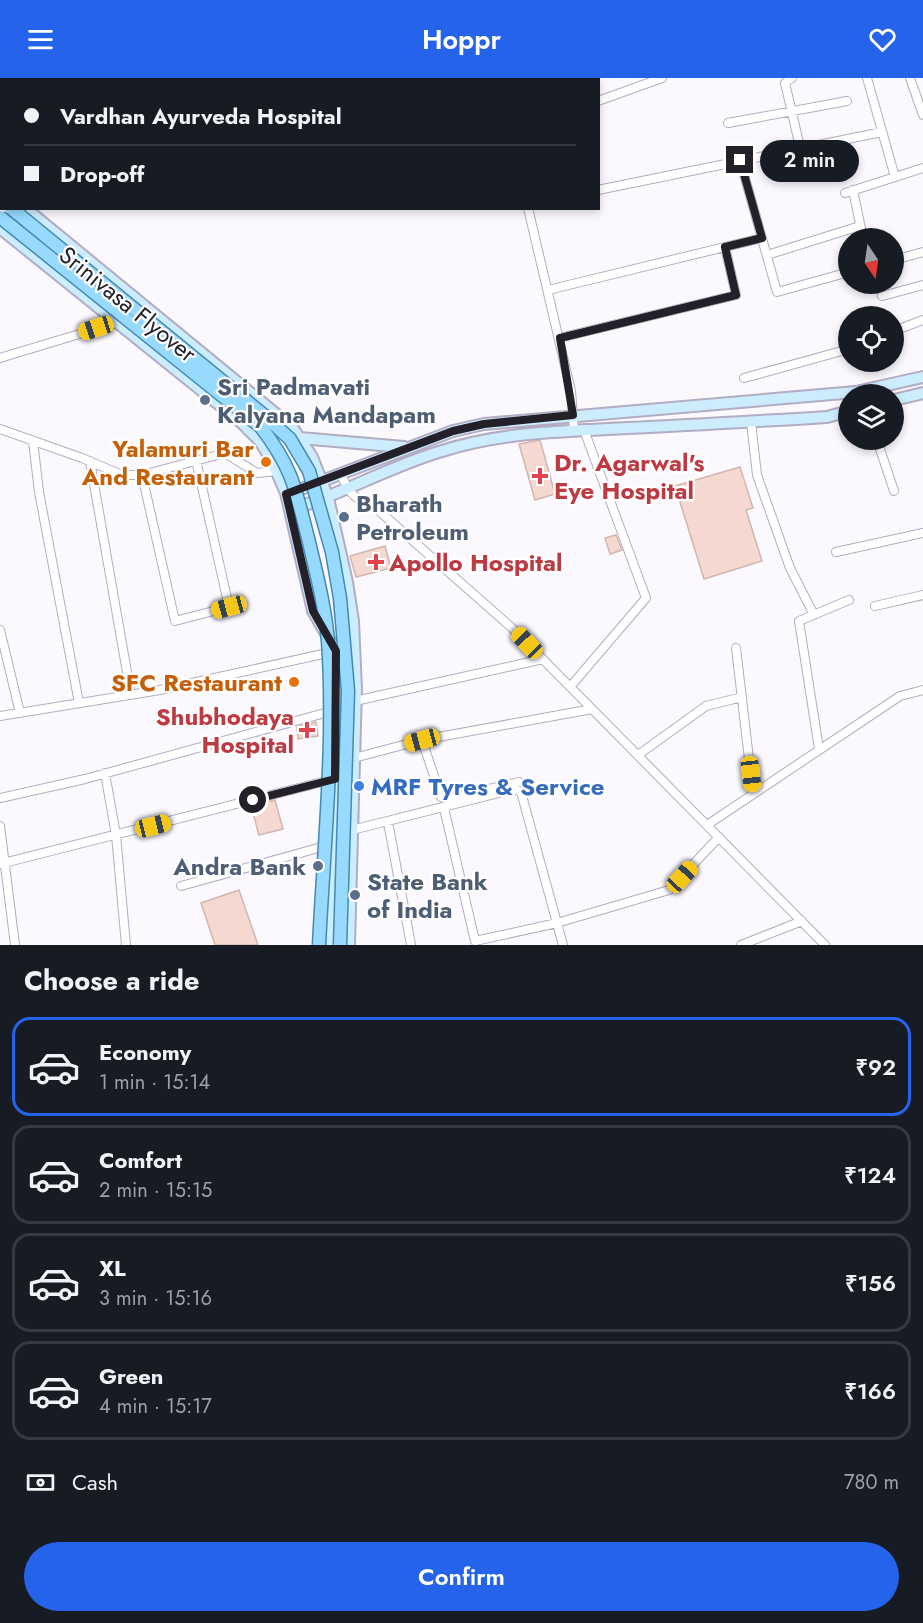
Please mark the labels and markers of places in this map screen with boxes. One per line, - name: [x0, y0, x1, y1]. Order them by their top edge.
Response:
- place label: Sri Padmavati Kalyana Mandapam: [217, 369, 436, 432]
- marker: Sri Padmavati Kalyana Mandapam: [198, 393, 212, 407]
- place label: Yalamuri Bar And Restaurant: [81, 431, 254, 494]
- place label: Dr. Agarwal's Eye Hospital: [554, 445, 704, 508]
- marker: Yalamuri Bar And Restaurant: [259, 455, 273, 469]
- marker: Dr. Agarwal's Eye Hospital: [531, 467, 549, 485]
- place label: Bharath Petroleum: [356, 486, 469, 549]
- marker: Bharath Petroleum: [337, 510, 351, 524]
- place label: Apollo Hospital: [388, 545, 562, 580]
- marker: Apollo Hospital: [367, 553, 385, 571]
- place label: SFC Restaurant: [111, 665, 282, 700]
- marker: SFC Restaurant: [287, 675, 301, 689]
- place label: Shubhodaya Hospital: [156, 699, 294, 762]
- marker: Shubhodaya Hospital: [298, 721, 316, 739]
- place label: MRF Tyres & Service: [371, 769, 605, 804]
- marker: MRF Tyres & Service: [352, 779, 366, 793]
- place label: Andra Bank: [172, 849, 306, 884]
- marker: Andra Bank: [311, 859, 325, 873]
- place label: State Bank of India: [367, 864, 488, 927]
- marker: State Bank of India: [348, 888, 362, 902]

